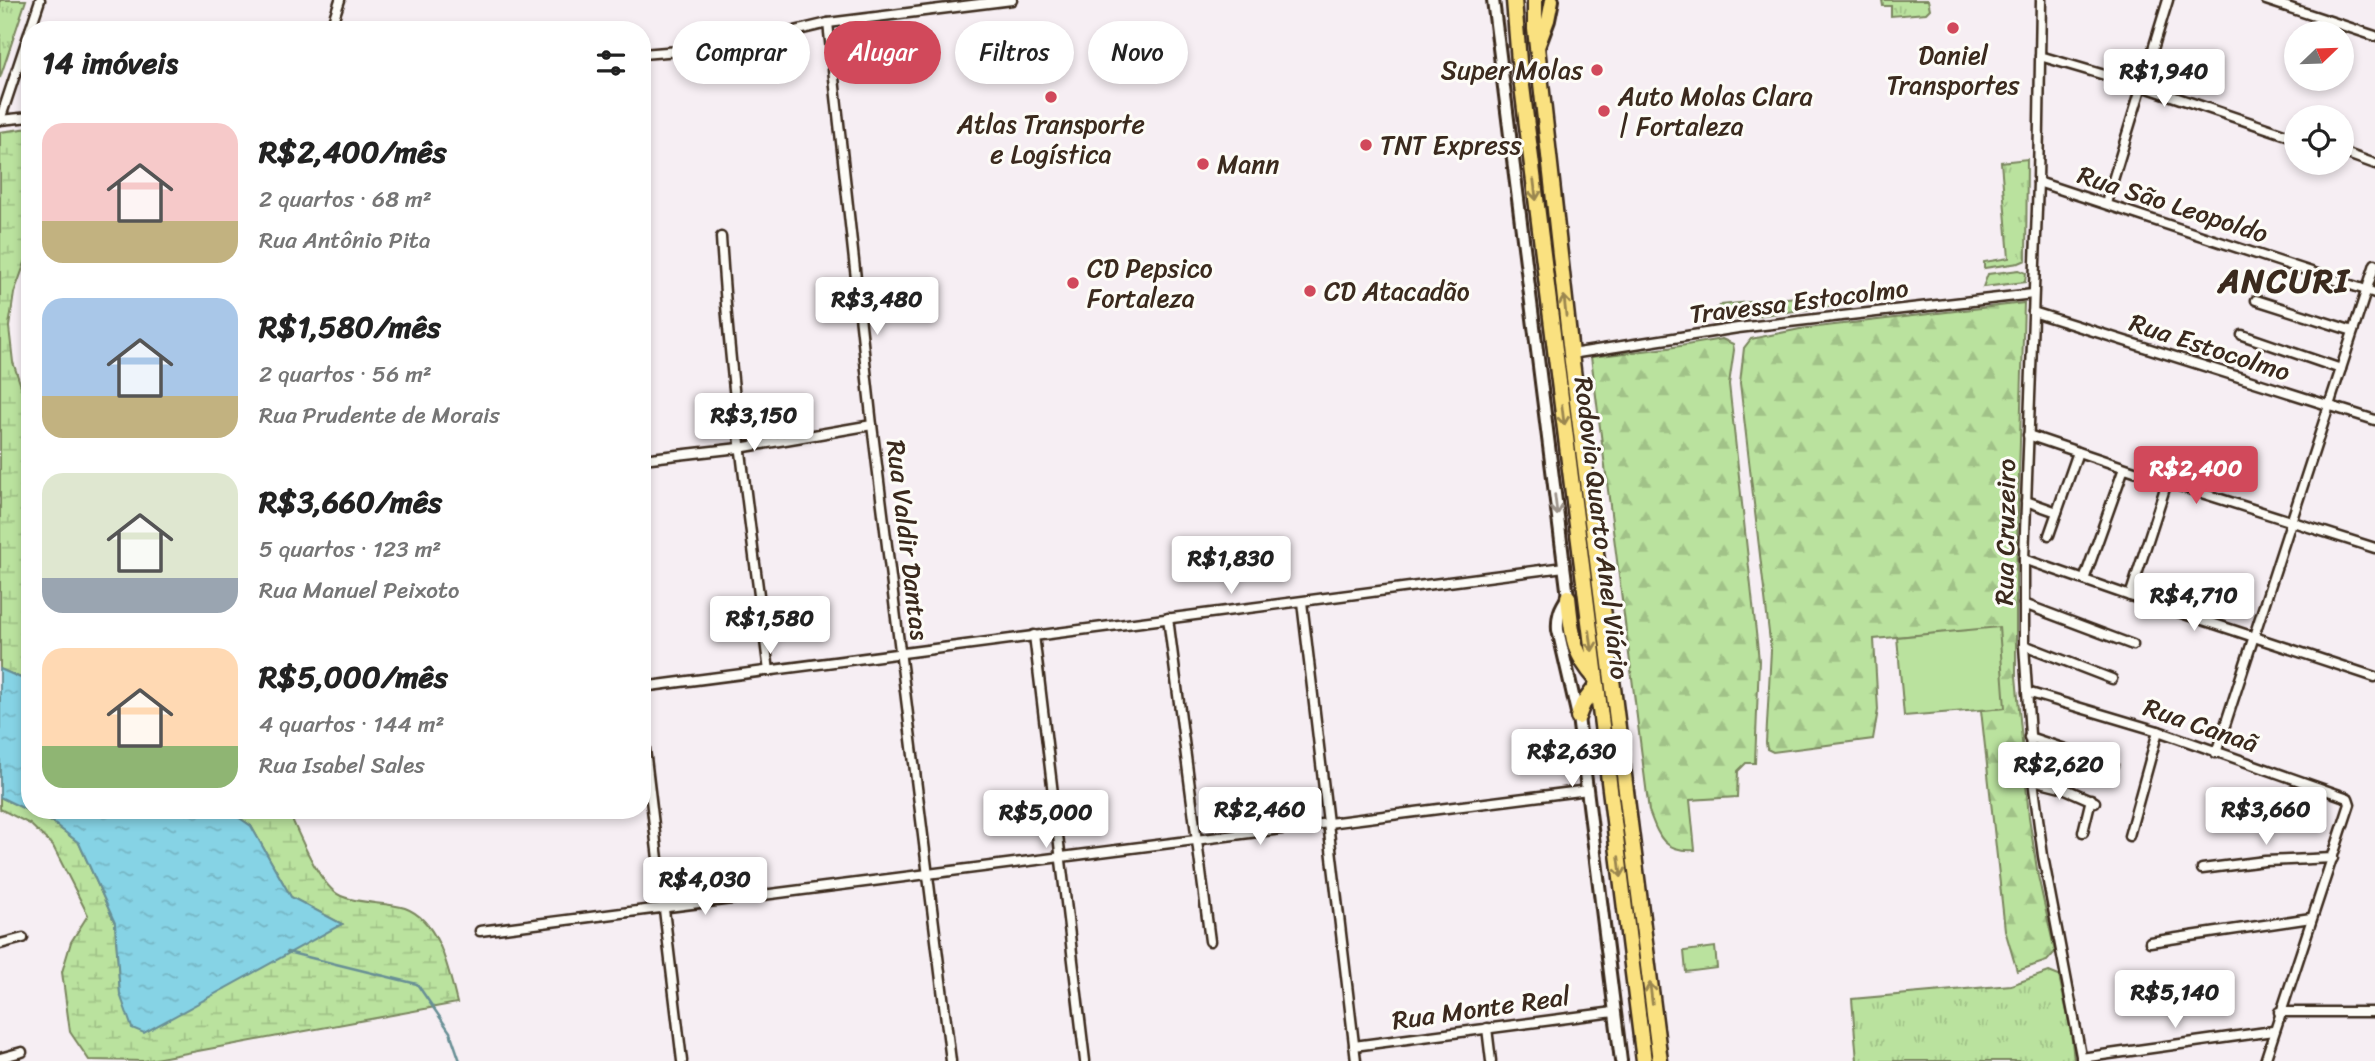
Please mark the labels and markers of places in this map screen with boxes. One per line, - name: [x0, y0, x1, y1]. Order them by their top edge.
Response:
- marker: Daniel Transportes: [1945, 20, 1961, 36]
- place label: Daniel Transportes: [1886, 32, 2021, 108]
- place label: Super Molas: [1441, 47, 1584, 93]
- pin: R$1,940: [2099, 50, 2229, 109]
- marker: Super Molas: [1589, 62, 1605, 78]
- place label: Auto Molas Clara | Fortaleza: [1617, 73, 1813, 149]
- marker: Atlas Transporte e Logística: [1043, 89, 1059, 105]
- place label: Atlas Transporte e Logística: [956, 101, 1145, 177]
- marker: Auto Molas Clara | Fortaleza: [1596, 103, 1612, 119]
- place label: TNT Express: [1380, 122, 1522, 168]
- marker: TNT Express: [1358, 137, 1374, 153]
- place label: Mann: [1217, 141, 1279, 187]
- marker: Mann: [1195, 156, 1211, 172]
- place label: CD Pepsico Fortaleza: [1087, 245, 1213, 321]
- place label: CD Atacadão: [1324, 268, 1470, 314]
- marker: CD Pepsico Fortaleza: [1065, 275, 1081, 291]
- pin: R$3,480: [812, 278, 942, 337]
- marker: CD Atacadão: [1302, 283, 1318, 299]
- pin: R$3,150: [689, 393, 819, 453]
- pin: R$2,400: [2131, 447, 2261, 506]
- pin: R$1,830: [1166, 536, 1296, 596]
- pin: R$4,710: [2129, 574, 2259, 633]
- pin: R$1,580: [705, 596, 835, 656]
- pin: R$2,630: [1507, 730, 1637, 789]
- pin: R$2,620: [1994, 742, 2124, 802]
- pin: R$2,460: [1195, 788, 1325, 847]
- pin: R$3,660: [2201, 788, 2331, 847]
- pin: R$5,000: [981, 790, 1111, 850]
- pin: R$4,030: [640, 858, 770, 917]
- pin: R$5,140: [2110, 970, 2240, 1030]

